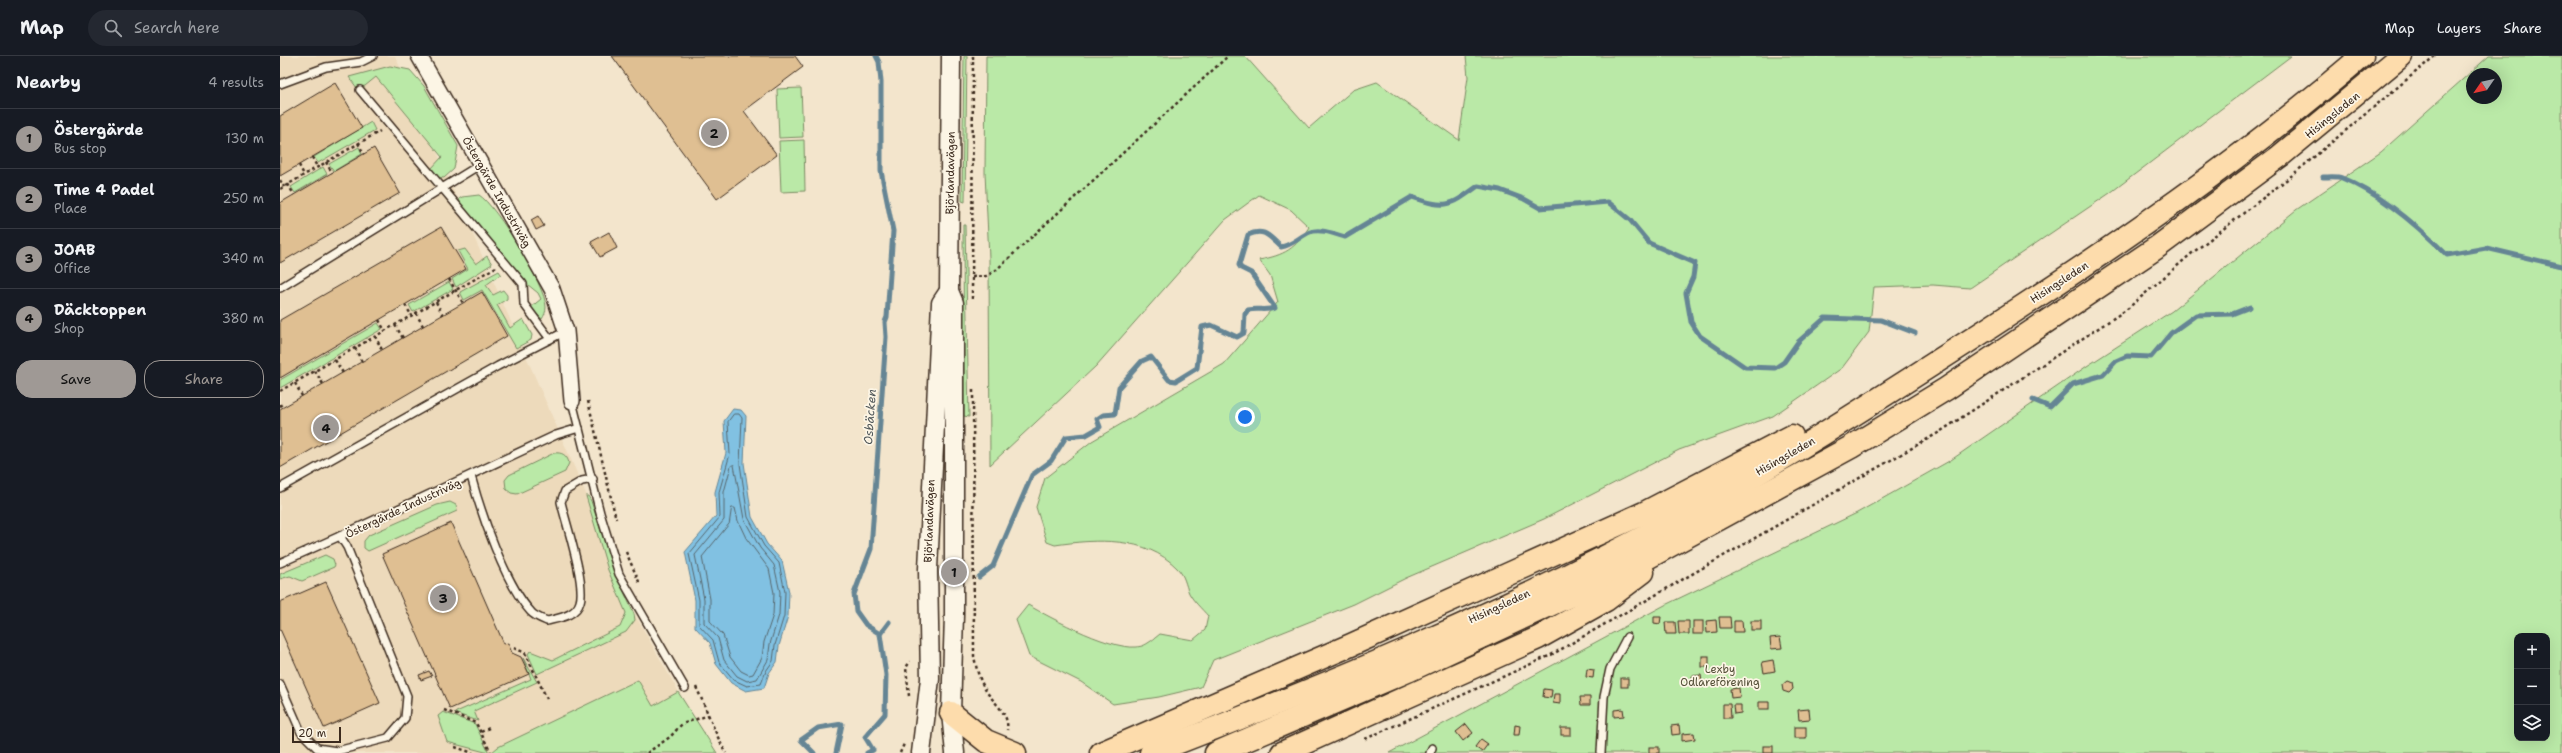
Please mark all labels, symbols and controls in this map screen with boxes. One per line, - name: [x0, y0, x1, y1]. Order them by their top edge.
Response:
- search box: [88, 10, 368, 46]
- text: Map: [20, 15, 64, 40]
- icon: search: [102, 17, 124, 39]
- text: Search here: [134, 18, 220, 38]
- text: Map: [2385, 19, 2415, 37]
- text: Layers: [2437, 19, 2481, 37]
- text: Share: [2503, 19, 2542, 37]
- north arrow: [2466, 68, 2502, 104]
- text: Nearby: [16, 71, 81, 93]
- text: 4 results: [208, 74, 264, 91]
- street label: Hisingsleden: [2302, 88, 2363, 142]
- pin: 2: [701, 118, 727, 148]
- text: Östergärde: [54, 120, 143, 140]
- text: 1: [26, 130, 32, 147]
- text: 130 m: [226, 130, 264, 147]
- street label: Björlandavägen: [942, 131, 959, 215]
- street label: Östergärde Industriväg: [459, 134, 535, 251]
- text: Bus stop: [54, 140, 106, 157]
- text: Time 4 Padel: [54, 180, 154, 200]
- text: 2: [24, 190, 34, 207]
- text: 250 m: [223, 190, 264, 207]
- text: Place: [54, 200, 87, 217]
- text: JOAB: [54, 240, 95, 260]
- text: 3: [24, 250, 34, 267]
- text: 340 m: [222, 250, 264, 267]
- street label: Hisingsleden: [2027, 258, 2092, 307]
- text: Office: [54, 260, 91, 277]
- text: Däcktoppen: [54, 300, 146, 320]
- text: 4: [24, 310, 34, 327]
- text: 380 m: [222, 310, 264, 327]
- text: Shop: [54, 320, 84, 337]
- button: Save: [16, 360, 136, 398]
- button: Share: [144, 360, 264, 398]
- water label: Osbäcken: [860, 389, 880, 445]
- your location: [1235, 407, 1255, 427]
- pin: 4: [313, 413, 339, 443]
- street label: Hisingsleden: [1753, 433, 1818, 480]
- street label: Östergärde Industriväg: [343, 475, 464, 542]
- street label: Björlandavägen: [921, 479, 938, 563]
- pin: 1: [941, 557, 967, 587]
- pin: 3: [430, 583, 456, 613]
- street label: Hisingsleden: [1466, 585, 1533, 627]
- map controls: [2514, 633, 2550, 741]
- button: +: [2514, 633, 2550, 669]
- park label: Lexby Odlareförening: [1680, 662, 1760, 690]
- button: −: [2514, 669, 2550, 705]
- button: layers: [2514, 705, 2550, 741]
- scale bar: [292, 725, 341, 744]
- text: 20 m: [298, 726, 326, 741]

